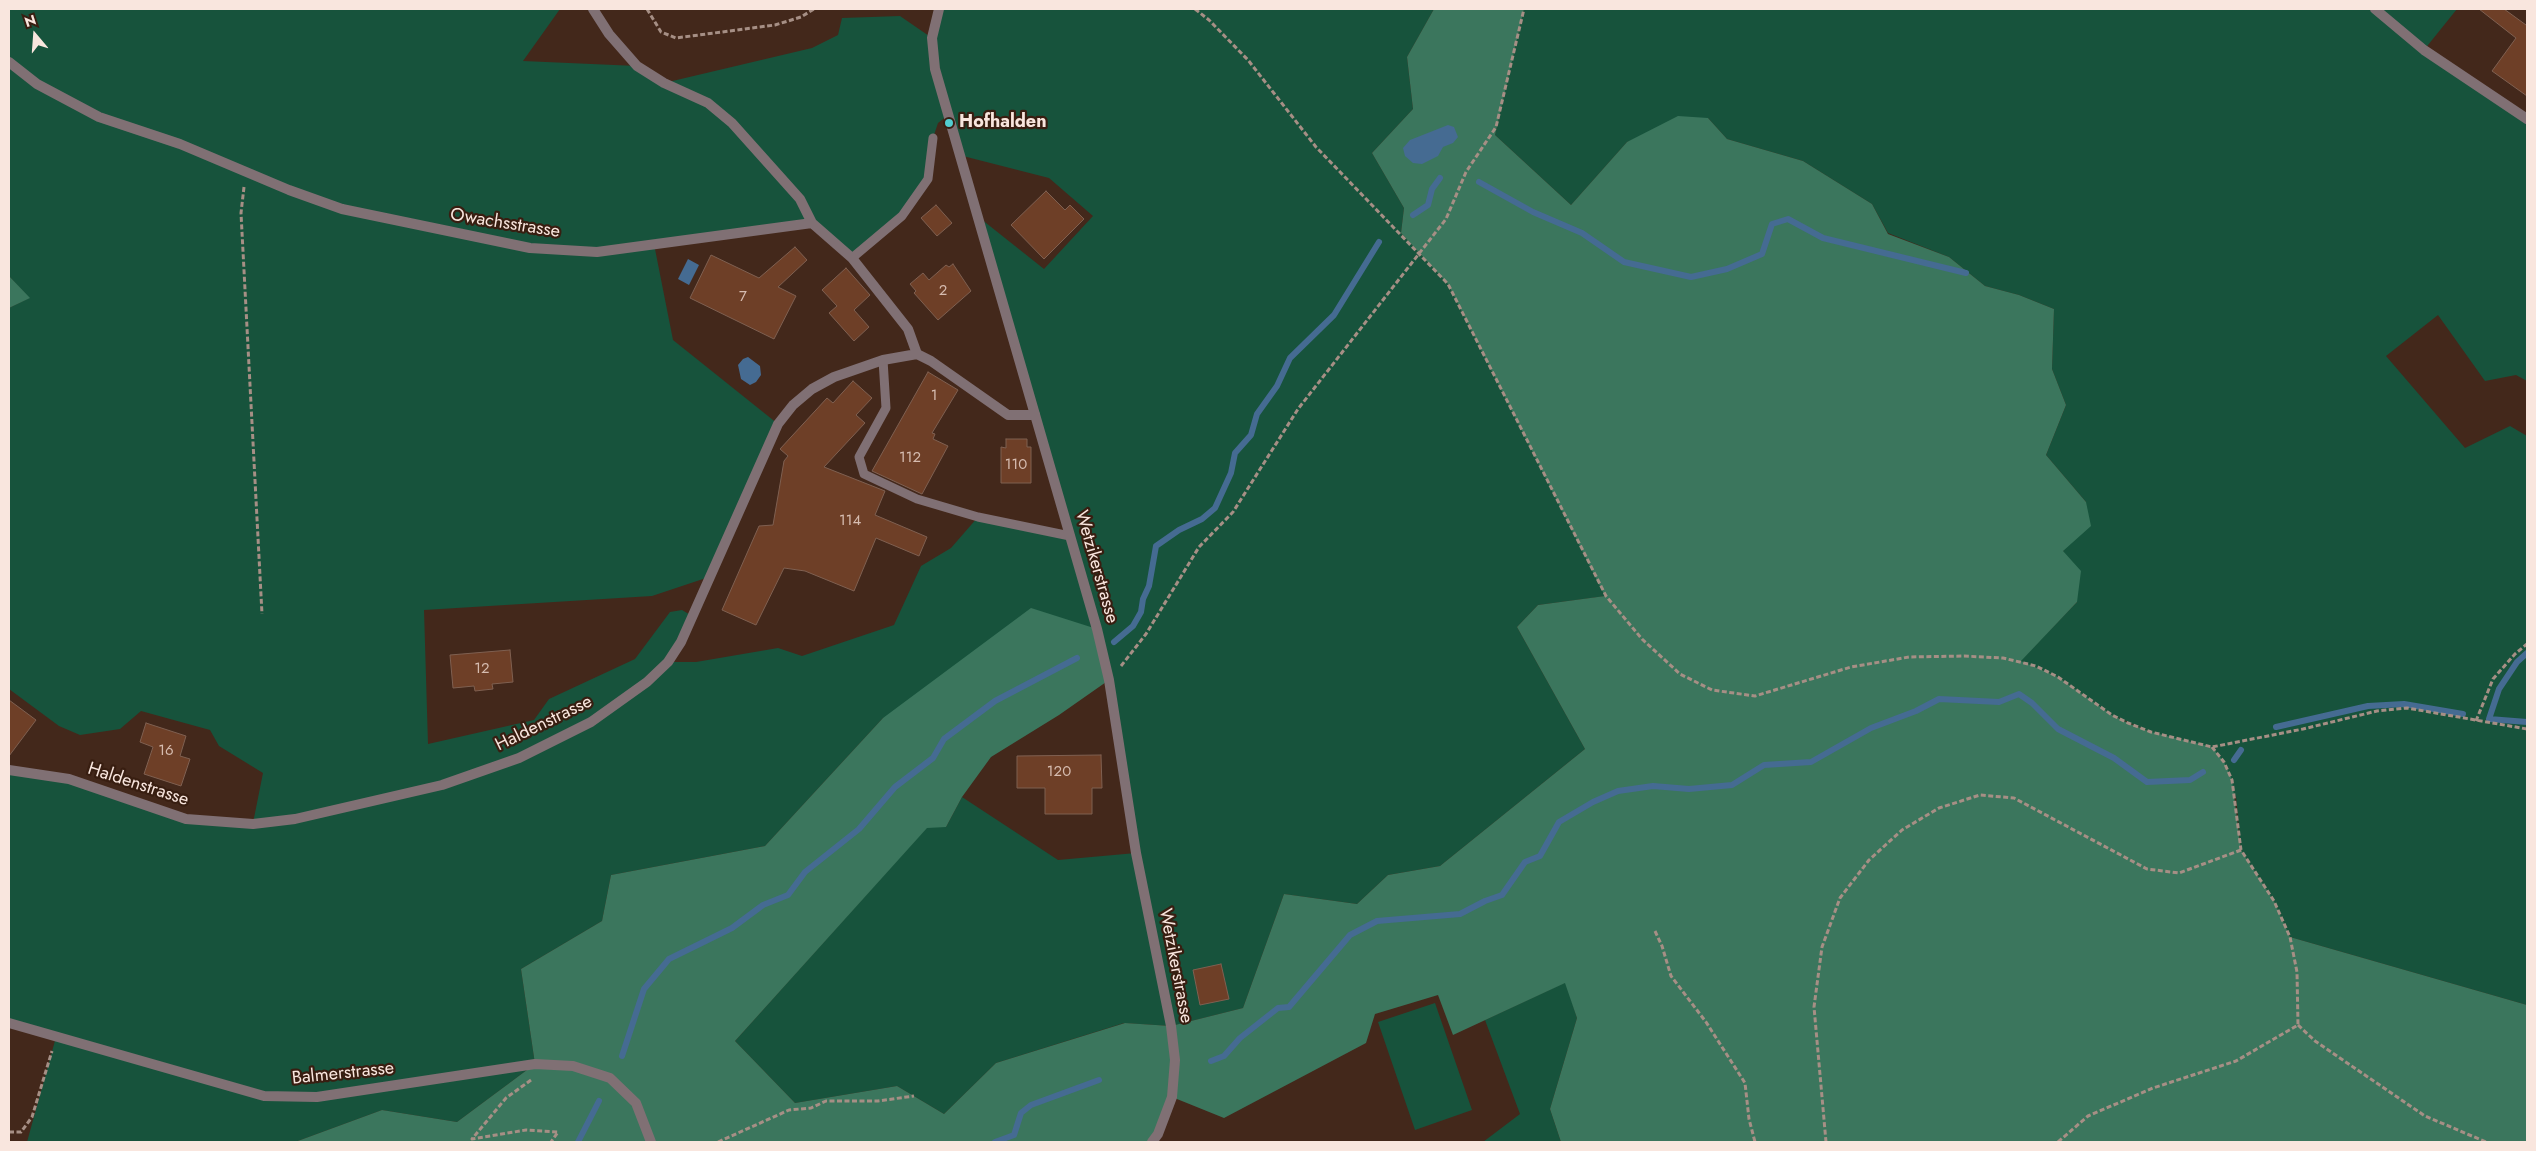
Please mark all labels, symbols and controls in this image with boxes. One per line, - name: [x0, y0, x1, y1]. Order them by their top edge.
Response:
- north arrow: [10, 10, 60, 60]
- text: N: [22, 10, 39, 32]
- place label: Hofhalden: [959, 112, 1047, 134]
- marker: Hofhalden: [943, 117, 955, 129]
- street label: Owachsstrasse: [449, 205, 561, 243]
- house number: 2: [939, 282, 947, 300]
- house number: 7: [739, 288, 747, 306]
- house number: 1: [931, 387, 937, 405]
- house number: 112: [899, 449, 921, 467]
- house number: 110: [1005, 456, 1027, 474]
- street label: Wetzikerstrasse: [1070, 508, 1122, 626]
- house number: 114: [839, 512, 861, 530]
- house number: 12: [474, 660, 490, 678]
- street label: Haldenstrasse: [492, 691, 596, 757]
- house number: 16: [158, 742, 174, 760]
- street label: Haldenstrasse: [85, 759, 191, 811]
- house number: 120: [1047, 763, 1071, 781]
- street label: Wetzikerstrasse: [1153, 907, 1197, 1025]
- street label: Balmerstrasse: [291, 1058, 395, 1090]

